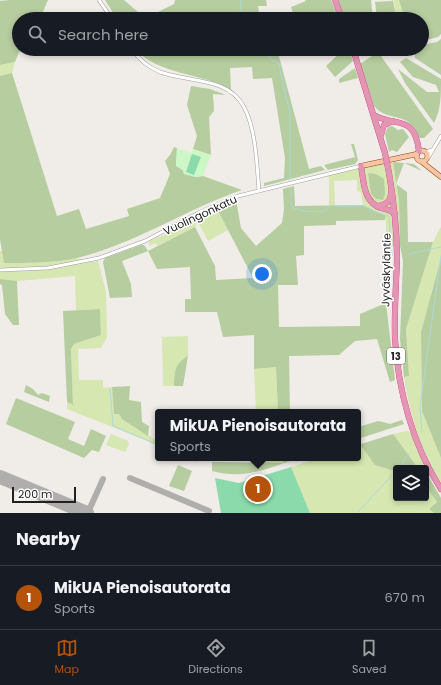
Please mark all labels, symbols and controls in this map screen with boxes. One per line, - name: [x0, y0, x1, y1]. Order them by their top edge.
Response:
- search box: [12, 12, 429, 56]
- icon: search: [26, 23, 48, 45]
- text: Search here: [58, 24, 148, 45]
- street label: Vuolingonkatu: [161, 191, 239, 239]
- street label: Jyväskyläntie: [377, 233, 395, 307]
- your location: [252, 264, 272, 284]
- road number: 13: [387, 348, 405, 364]
- popup: [155, 409, 361, 461]
- text: MikUA Pienoisautorata: [170, 415, 346, 436]
- text: Sports: [170, 437, 211, 456]
- map controls: [393, 465, 429, 501]
- button: layers: [393, 465, 429, 501]
- pin: 1: [245, 474, 271, 504]
- scale bar: [12, 485, 76, 504]
- text: 200 m: [18, 486, 52, 502]
- text: Nearby: [16, 527, 80, 551]
- text: MikUA Pienoisautorata: [54, 577, 231, 598]
- text: 1: [27, 588, 31, 607]
- text: 670 m: [385, 588, 425, 607]
- text: Sports: [54, 599, 95, 618]
- tab: Map: [55, 637, 79, 678]
- tab: Directions: [188, 637, 243, 678]
- tab: Saved: [352, 637, 386, 678]

